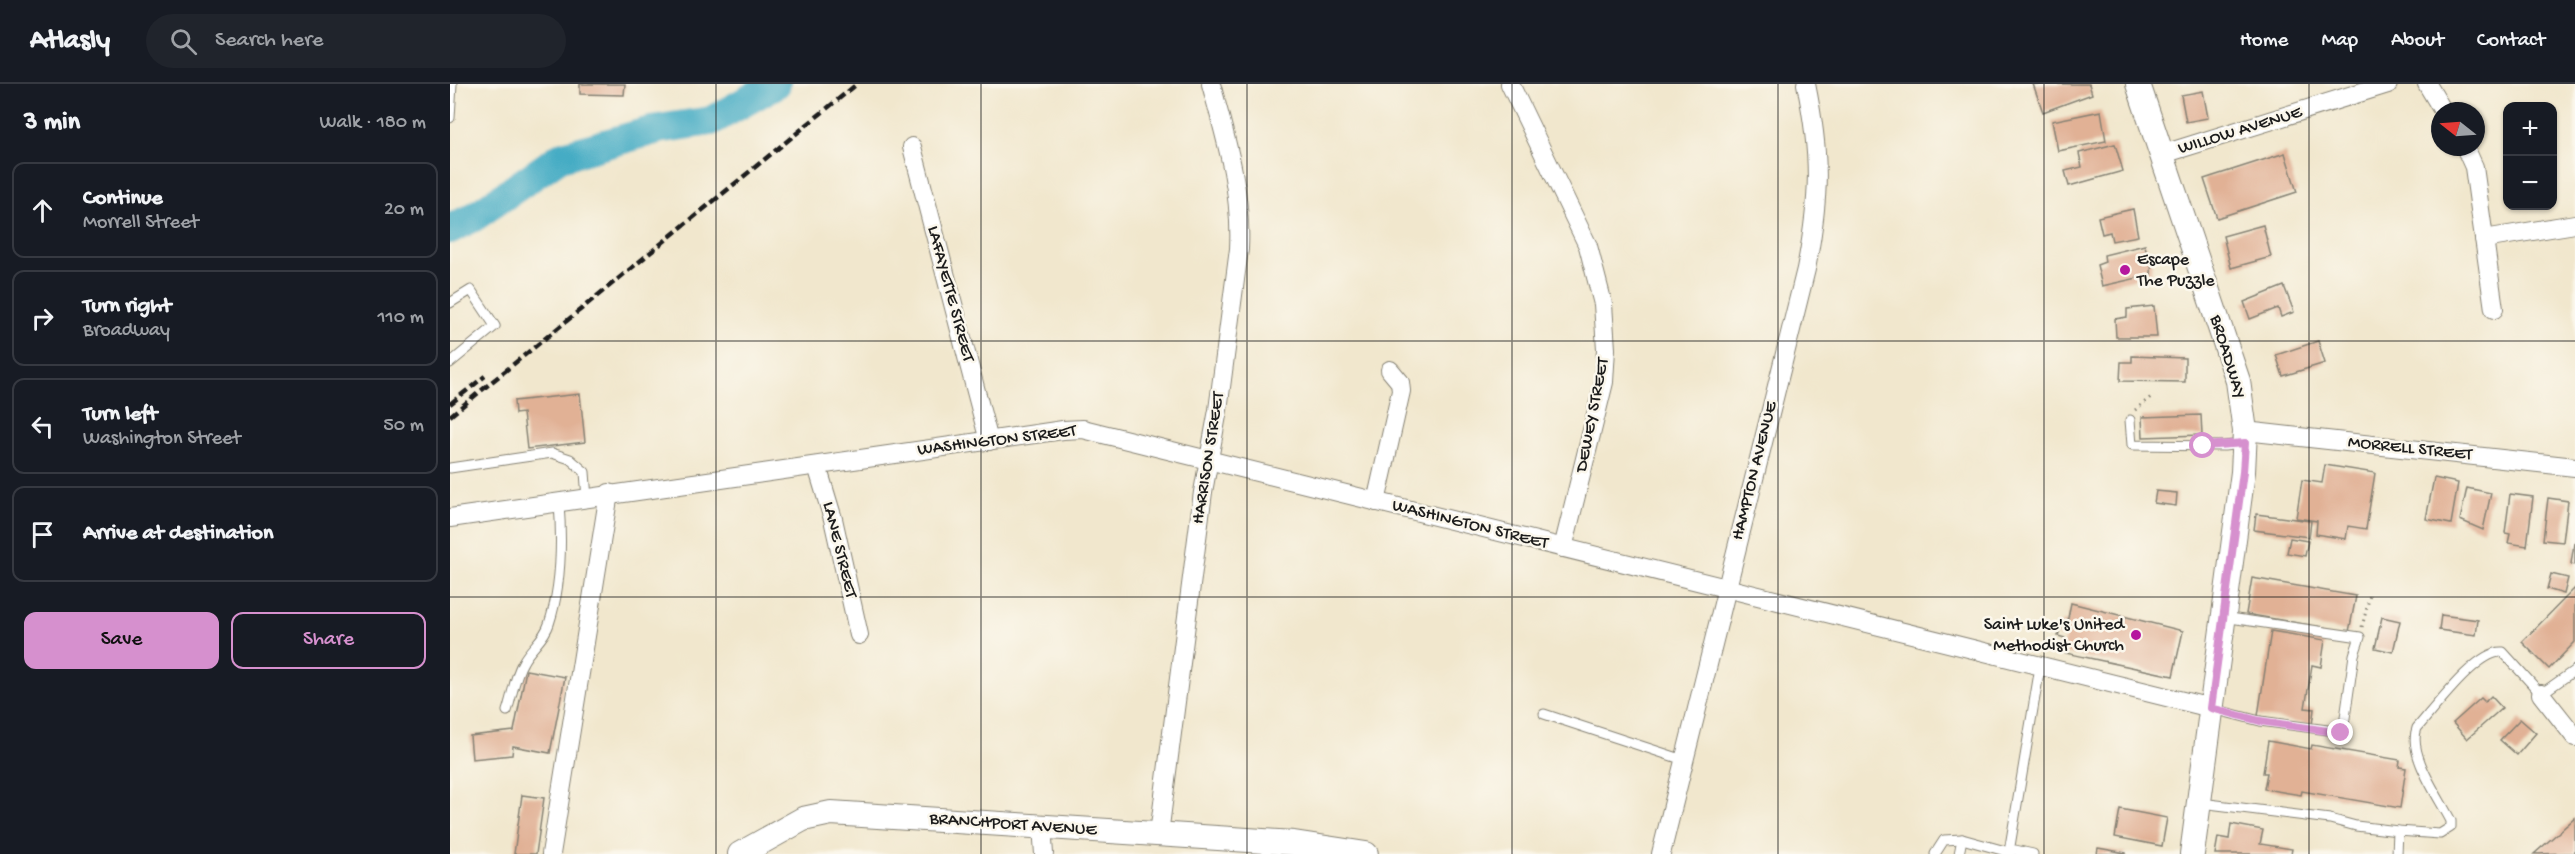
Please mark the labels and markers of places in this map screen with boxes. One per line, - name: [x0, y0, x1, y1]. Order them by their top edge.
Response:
- place label: Escape The Puzzle: [2136, 250, 2215, 292]
- marker: Escape The Puzzle: [2118, 263, 2132, 277]
- place label: Saint Luke's United Methodist Church: [1984, 615, 2125, 657]
- marker: Saint Luke's United Methodist Church: [2129, 628, 2143, 642]

